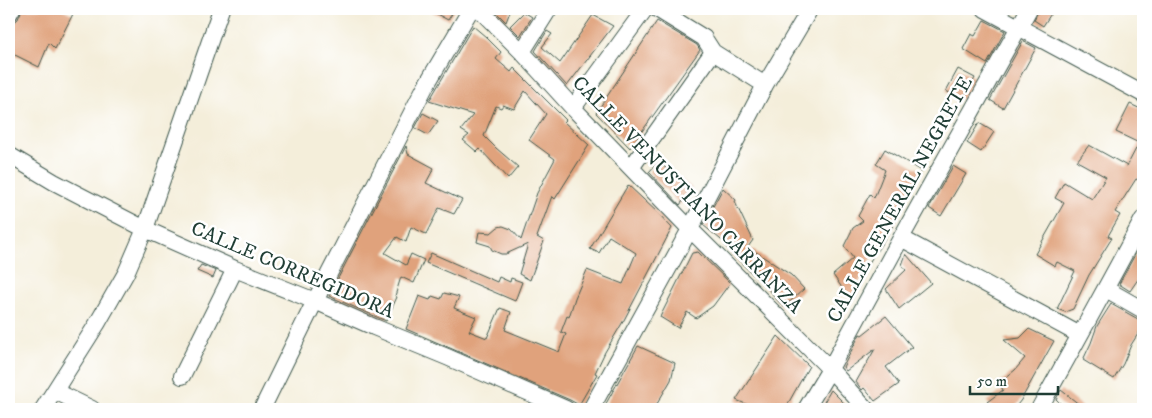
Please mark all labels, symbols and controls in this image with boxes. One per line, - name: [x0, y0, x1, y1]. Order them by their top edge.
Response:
- street label: CALLE VENUSTIANO CARRANZA: [567, 71, 807, 319]
- street label: CALLE GENERAL NEGRETE: [822, 72, 979, 327]
- street label: CALLE CORREGIDORA: [187, 216, 398, 325]
- scale bar: [970, 363, 1057, 395]
- text: 50 m: [977, 372, 1007, 391]

